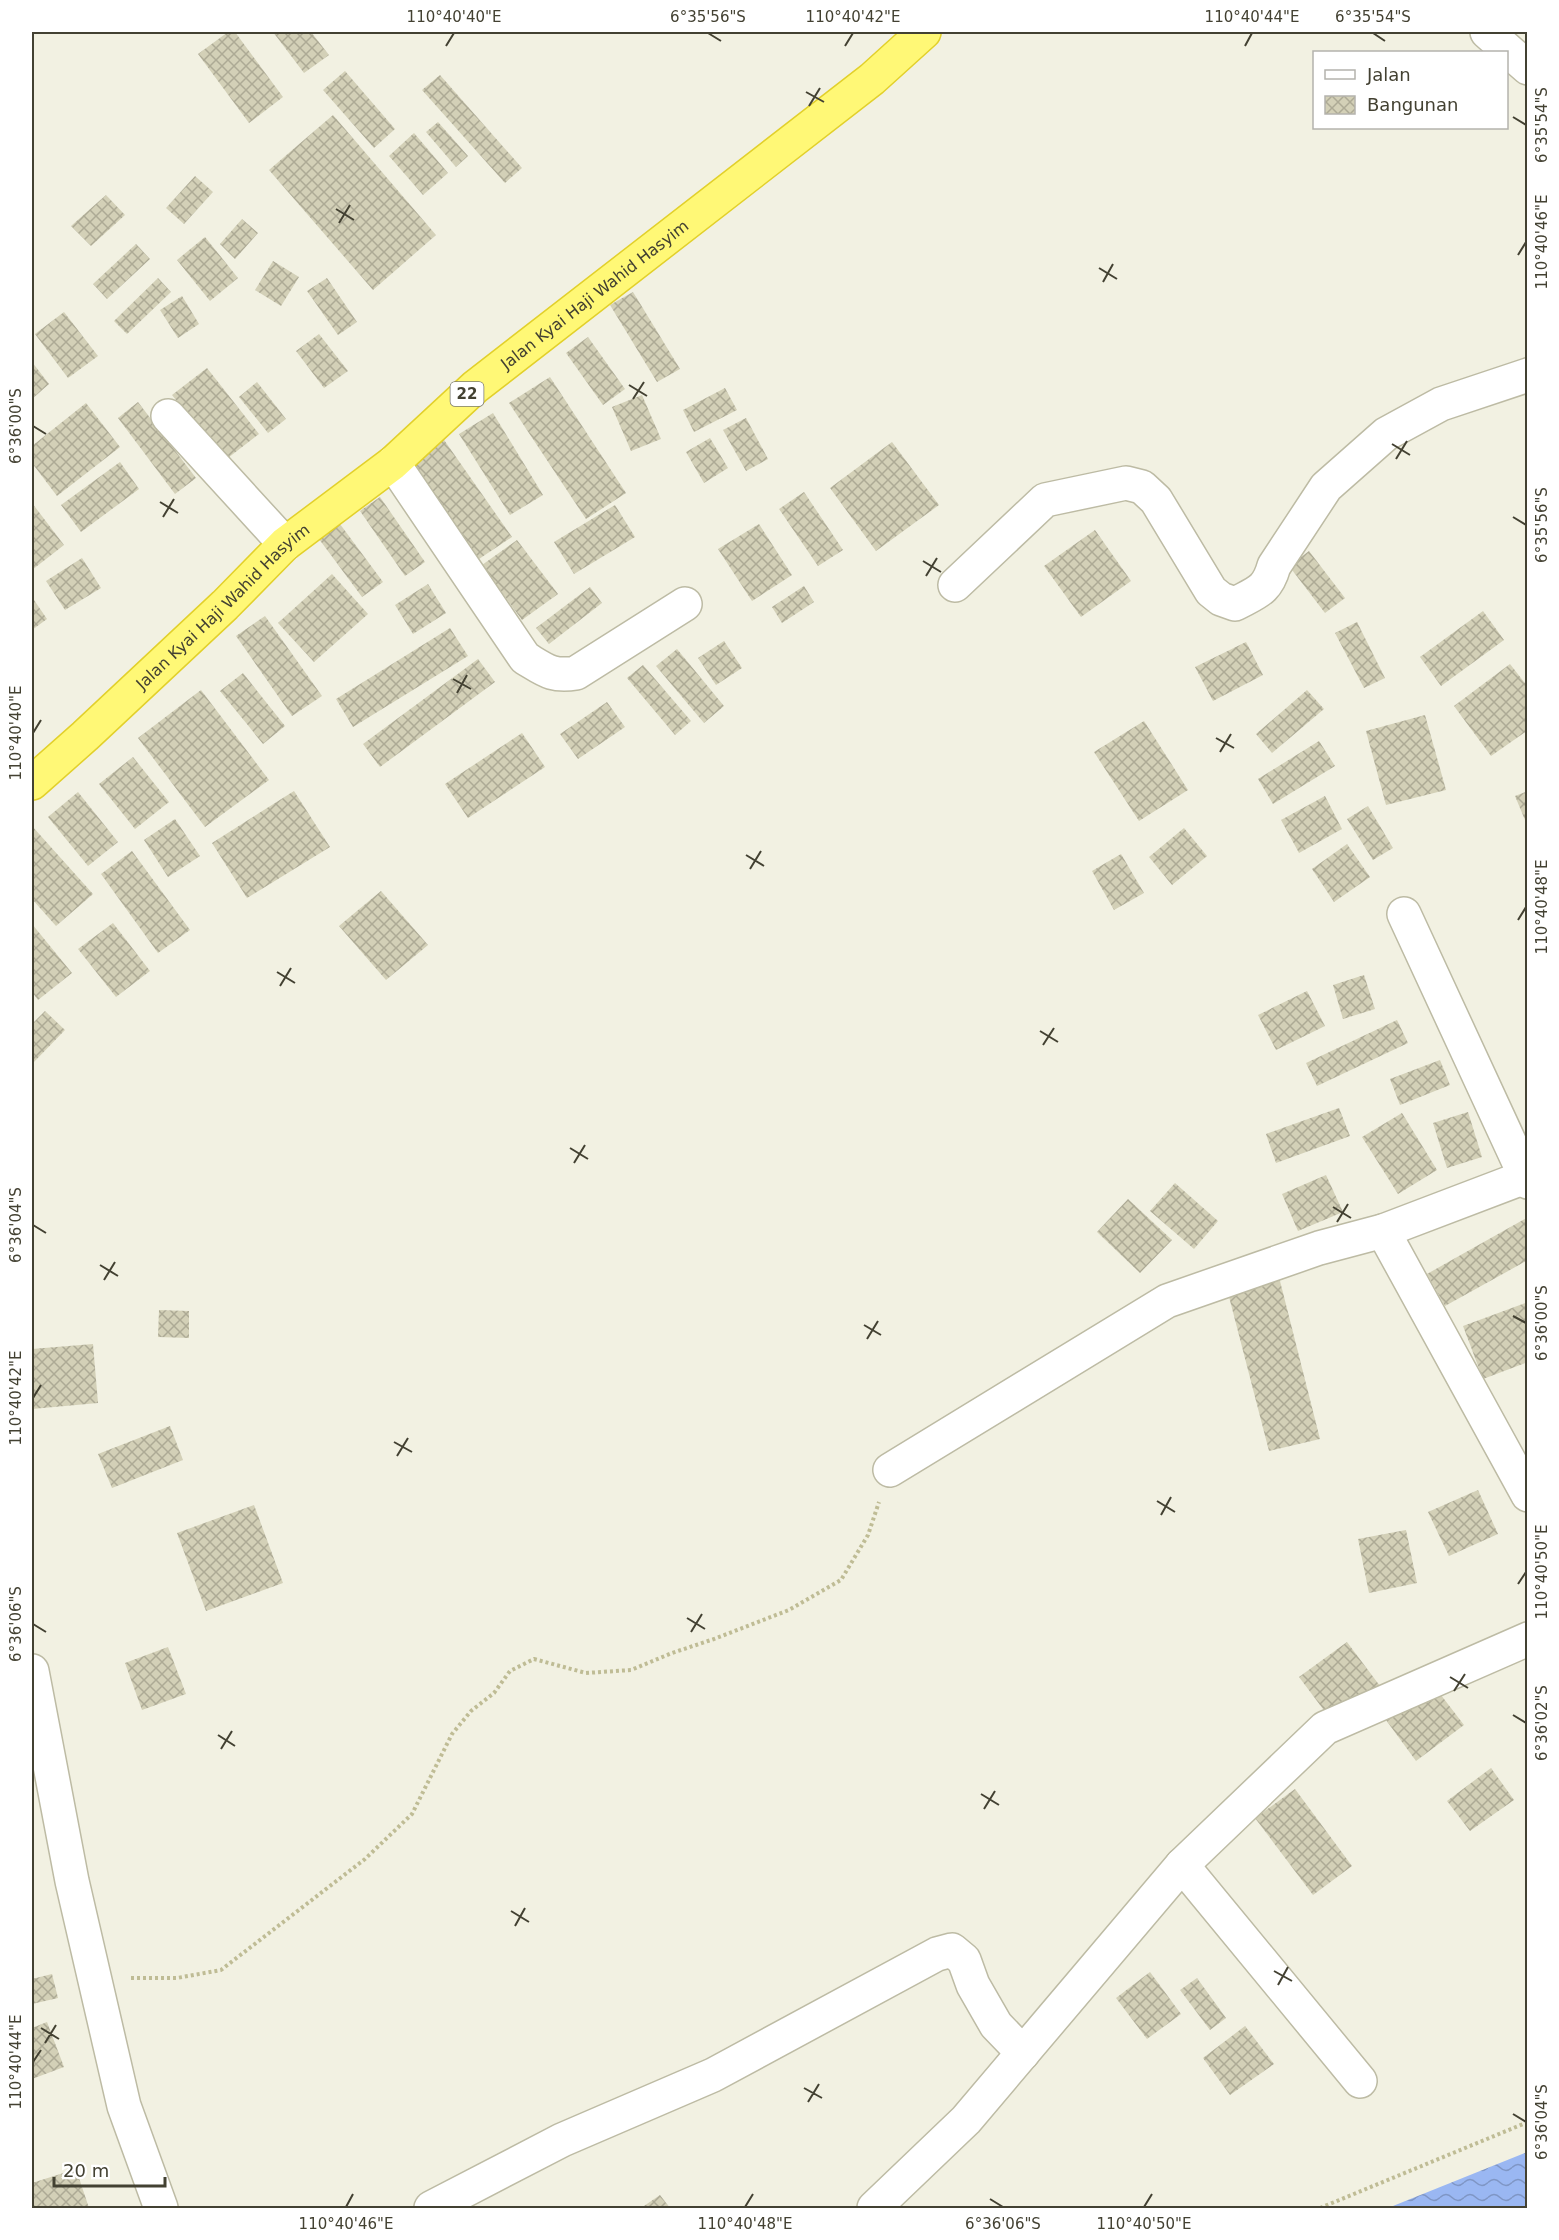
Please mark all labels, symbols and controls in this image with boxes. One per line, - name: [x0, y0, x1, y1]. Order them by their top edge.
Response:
- text: 110°40'40"E: [407, 8, 501, 26]
- text: 6°35'56"S: [670, 8, 746, 26]
- text: 110°40'42"E: [806, 8, 900, 26]
- text: 110°40'44"E: [1205, 8, 1299, 26]
- text: 6°35'54"S: [1335, 8, 1411, 26]
- legend: [1313, 51, 1508, 129]
- text: Jalan: [1366, 64, 1411, 85]
- text: 6°35'54"S: [1533, 87, 1551, 163]
- text: Bangunan: [1367, 94, 1458, 115]
- text: 110°40'46"E: [1533, 195, 1551, 289]
- street label: Jalan Kyai Haji Wahid Hasyim: [496, 216, 692, 374]
- road number: 22: [450, 382, 484, 406]
- text: 6°36'00"S: [7, 388, 25, 464]
- text: 6°35'56"S: [1533, 487, 1551, 563]
- street label: Jalan Kyai Haji Wahid Hasyim: [131, 520, 313, 694]
- text: 110°40'40"E: [7, 686, 25, 780]
- text: 110°40'48"E: [1533, 860, 1551, 954]
- text: 6°36'04"S: [7, 1187, 25, 1263]
- text: 6°36'00"S: [1533, 1285, 1551, 1361]
- text: 110°40'42"E: [7, 1351, 25, 1445]
- text: 110°40'50"E: [1533, 1525, 1551, 1619]
- text: 6°36'06"S: [7, 1586, 25, 1662]
- text: 6°36'02"S: [1533, 1685, 1551, 1761]
- text: 110°40'44"E: [7, 2015, 25, 2109]
- text: 6°36'04"S: [1533, 2084, 1551, 2160]
- scale bar: [54, 2150, 165, 2188]
- text: 20 m: [63, 2160, 109, 2181]
- text: 110°40'46"E: [299, 2215, 393, 2233]
- text: 110°40'48"E: [698, 2215, 792, 2233]
- text: 6°36'06"S: [965, 2215, 1041, 2233]
- text: 110°40'50"E: [1097, 2215, 1191, 2233]

